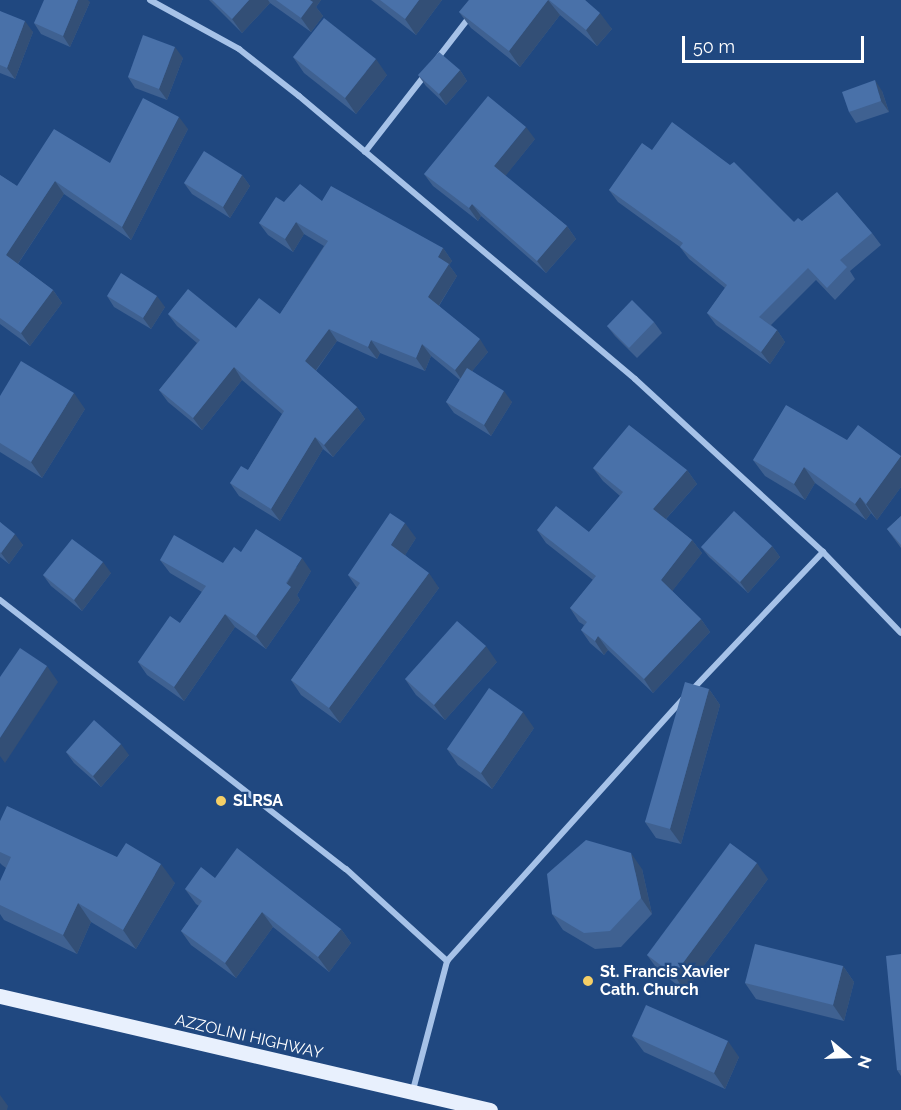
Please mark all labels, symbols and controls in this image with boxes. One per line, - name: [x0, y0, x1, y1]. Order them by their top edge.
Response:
- scale bar: [685, 24, 866, 62]
- text: 50 m: [693, 36, 735, 57]
- place label: SLRSA: [233, 791, 283, 811]
- marker: SLRSA: [214, 794, 228, 808]
- place label: St. Francis Xavier Cath. Church: [600, 962, 730, 1000]
- marker: St. Francis Xavier Cath. Church: [581, 974, 595, 988]
- street label: AZZOLINI HIGHWAY: [173, 1011, 325, 1063]
- north arrow: [817, 1026, 877, 1086]
- text: N: [854, 1053, 875, 1071]

